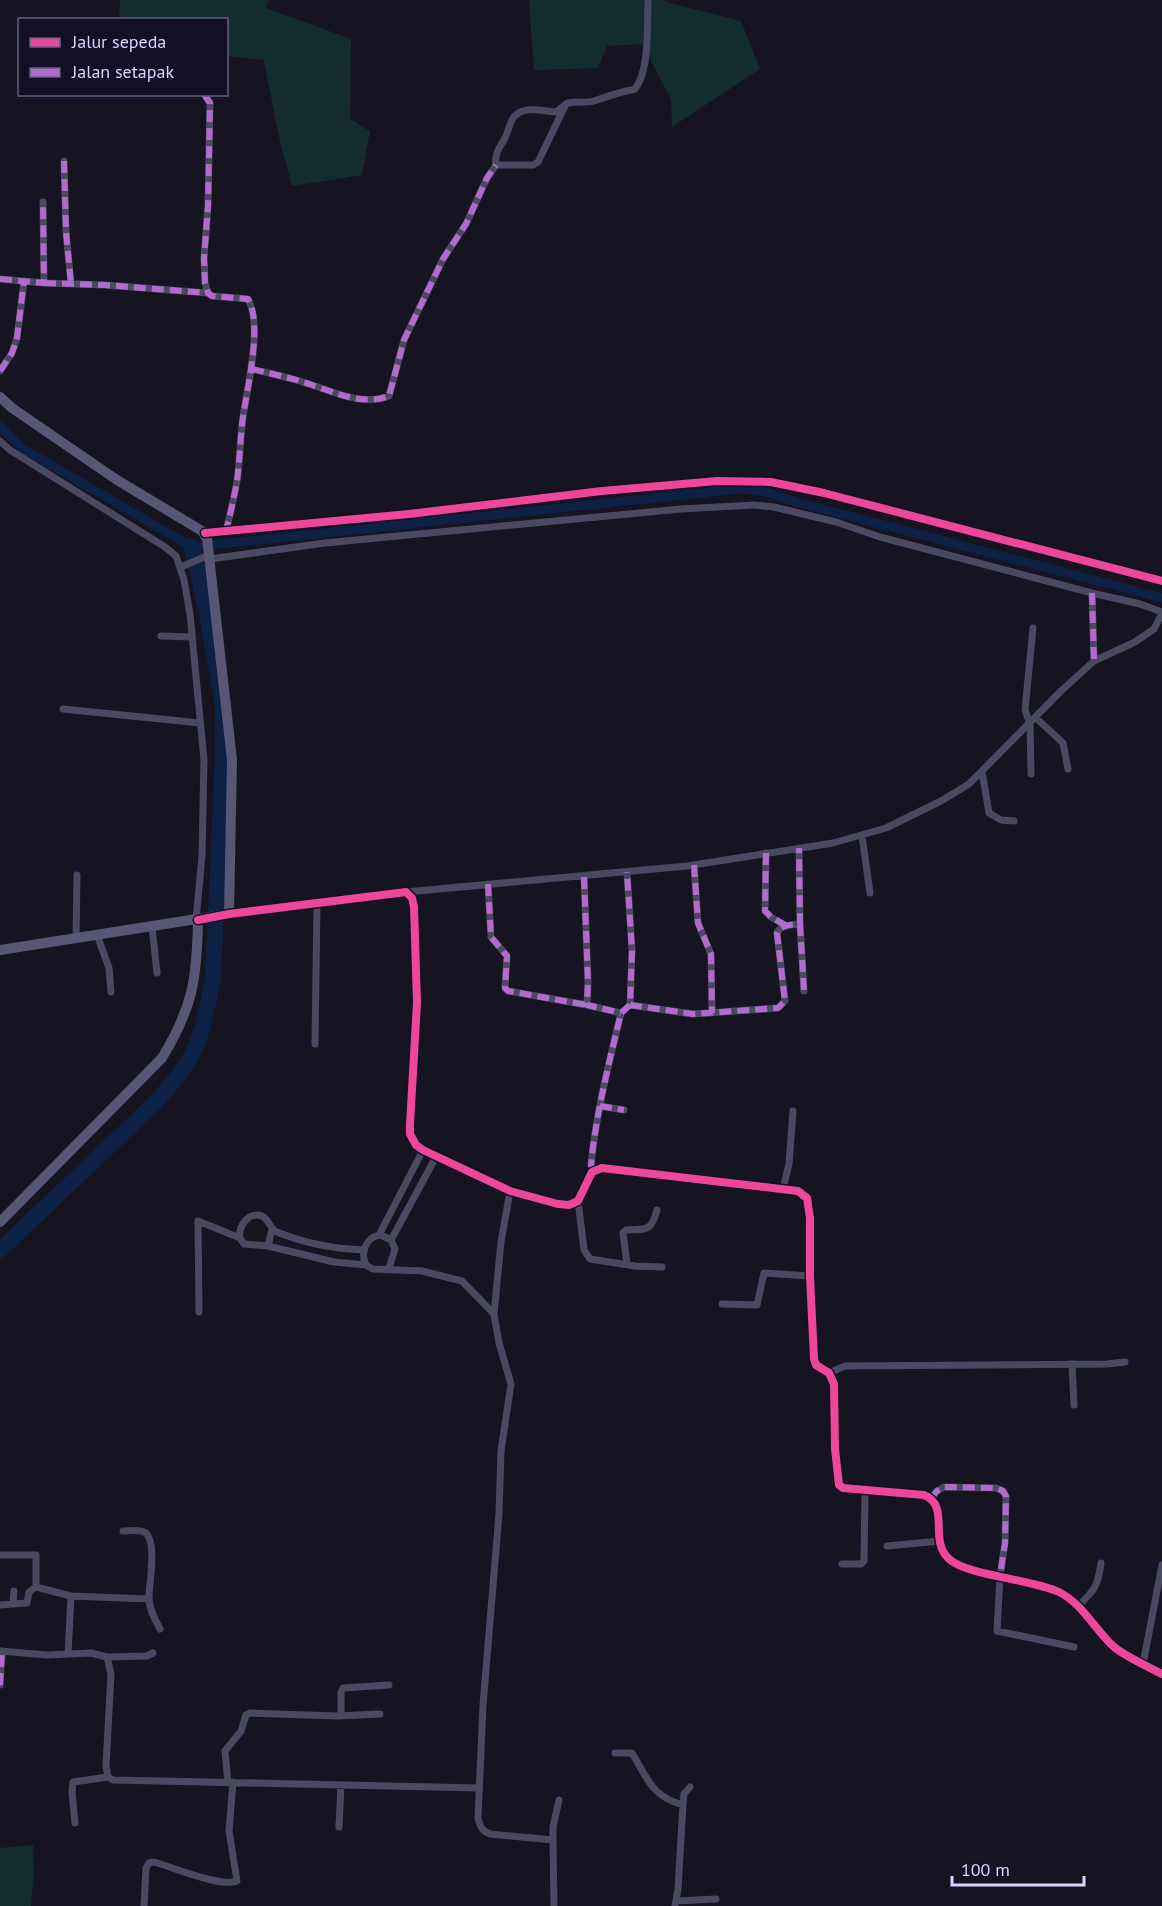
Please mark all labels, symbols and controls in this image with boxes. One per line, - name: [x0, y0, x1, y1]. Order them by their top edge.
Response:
- legend: [18, 18, 228, 96]
- text: Jalur sepeda: [71, 30, 166, 53]
- text: Jalan setapak: [71, 60, 174, 83]
- scale bar: [952, 1849, 1084, 1887]
- text: 100 m: [961, 1858, 1010, 1881]

